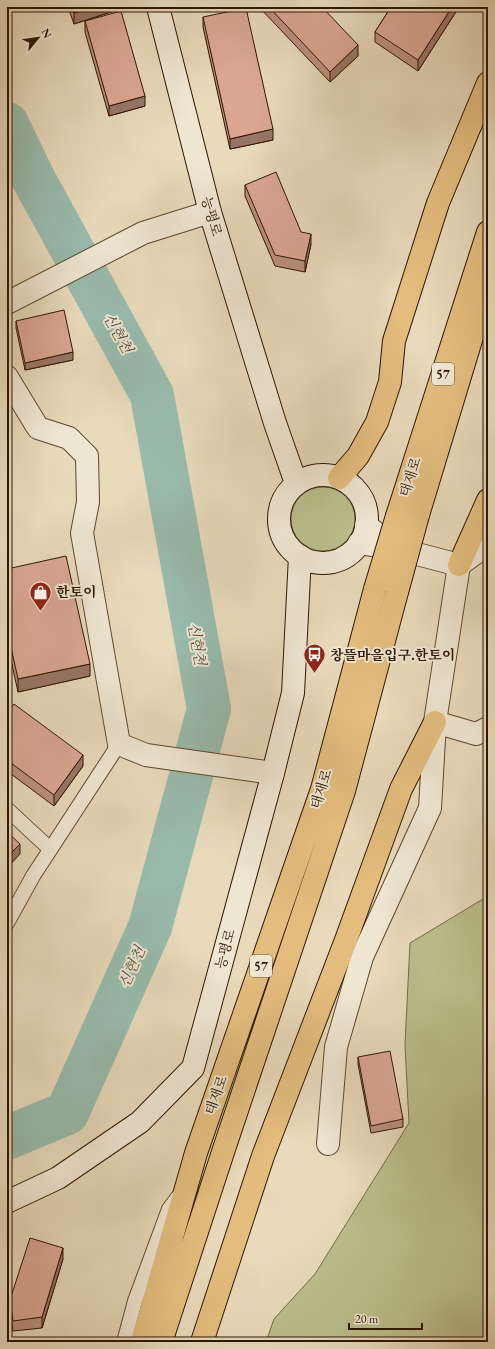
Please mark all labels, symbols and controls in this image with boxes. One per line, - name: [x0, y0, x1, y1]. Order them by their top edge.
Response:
- north arrow: [18, 18, 58, 58]
- text: N: [38, 26, 55, 41]
- street label: 능평로: [198, 194, 226, 238]
- water label: 신현천: [100, 309, 138, 358]
- road number: 57: [432, 363, 454, 385]
- street label: 태재로: [395, 454, 425, 499]
- shop icon: 한토이: [28, 579, 54, 612]
- place label: 한토이: [56, 583, 97, 601]
- water label: 신현천: [184, 621, 211, 668]
- bus stop icon: 창뜰마을입구.한토이: [301, 642, 327, 675]
- place label: 창뜰마을입구.한토이: [330, 646, 455, 664]
- street label: 태재로: [306, 767, 336, 811]
- street label: 능평로: [211, 927, 239, 971]
- water label: 신현천: [114, 942, 150, 991]
- road number: 57: [250, 955, 272, 977]
- street label: 태재로: [201, 1072, 231, 1117]
- scale bar: [349, 1305, 422, 1331]
- text: 20 m: [355, 1311, 379, 1327]

